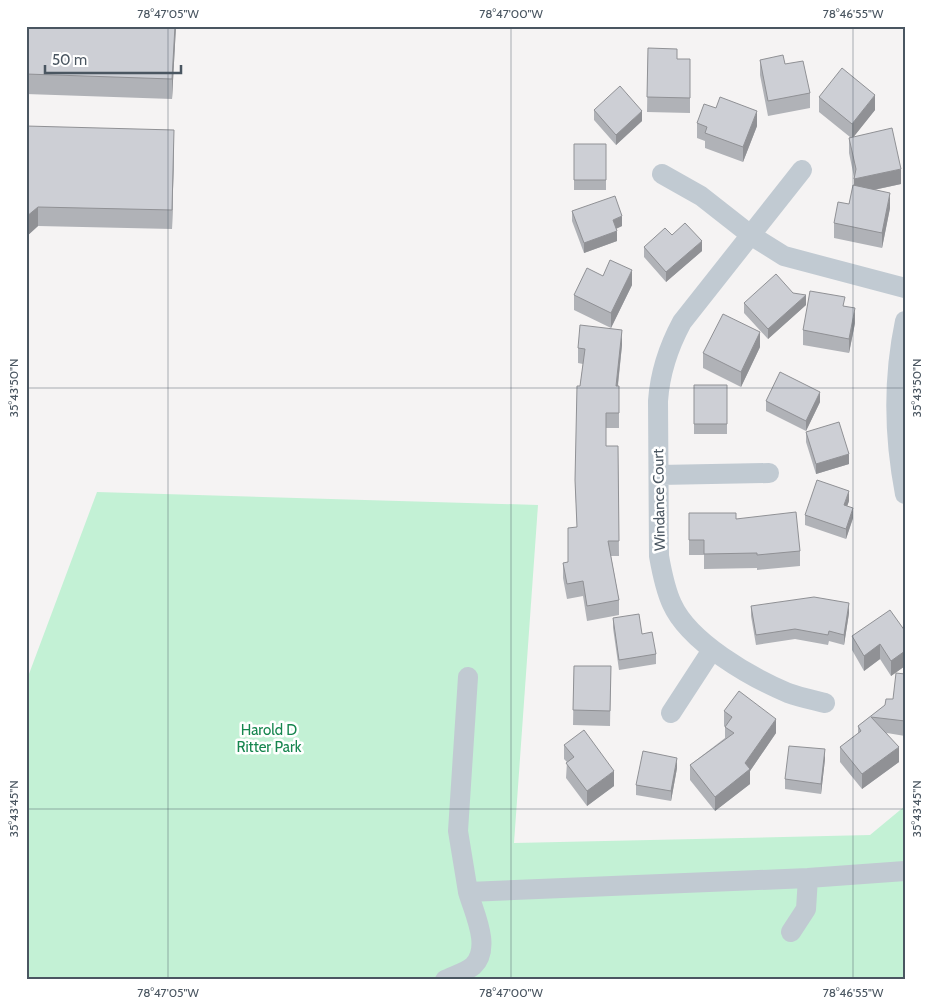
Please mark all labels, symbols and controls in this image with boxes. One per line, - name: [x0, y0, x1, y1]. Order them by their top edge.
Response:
- text: 78°47'05"W: [137, 6, 199, 21]
- text: 78°47'00"W: [479, 6, 543, 21]
- text: 78°46'55"W: [823, 6, 884, 21]
- scale bar: [45, 42, 181, 74]
- text: 50 m: [52, 51, 87, 69]
- text: 35°43'50"N: [6, 359, 21, 417]
- text: 35°43'50"N: [909, 359, 924, 417]
- street label: Windance Court: [649, 449, 669, 551]
- park label: Harold D Ritter Park: [237, 721, 302, 756]
- text: 35°43'45"N: [6, 780, 21, 838]
- text: 35°43'45"N: [909, 780, 924, 838]
- text: 78°47'05"W: [137, 985, 199, 1000]
- text: 78°47'00"W: [479, 985, 543, 1000]
- text: 78°46'55"W: [823, 985, 884, 1000]

